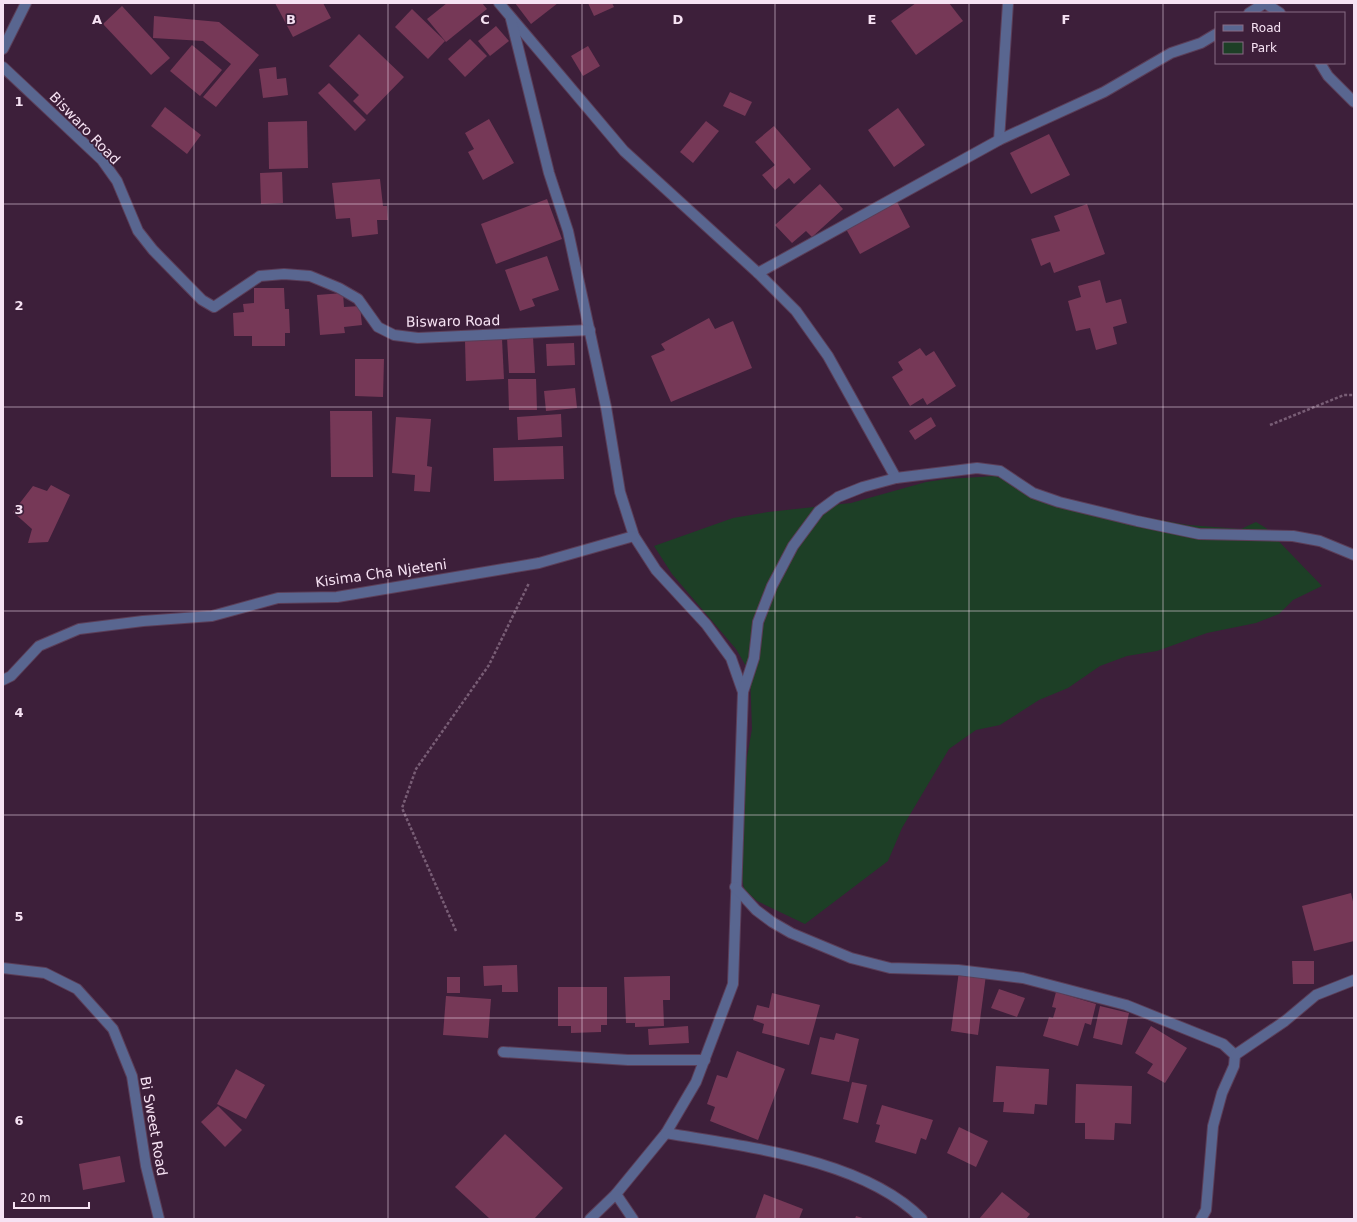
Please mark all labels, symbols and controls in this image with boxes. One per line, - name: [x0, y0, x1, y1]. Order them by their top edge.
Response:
- text: A: [92, 12, 102, 27]
- text: B: [286, 12, 296, 27]
- text: C: [480, 12, 490, 27]
- text: D: [673, 12, 684, 27]
- text: E: [868, 12, 876, 27]
- text: F: [1062, 12, 1070, 27]
- legend: [1215, 12, 1345, 64]
- text: Road: [1251, 21, 1281, 35]
- text: Park: [1251, 41, 1277, 55]
- street label: Biswaro Road: [46, 88, 124, 168]
- text: 1: [14, 94, 24, 109]
- text: 2: [14, 298, 24, 313]
- street label: Biswaro Road: [406, 312, 500, 330]
- text: 3: [14, 502, 24, 517]
- street label: Kisima Cha Njeteni: [314, 556, 448, 590]
- text: 4: [14, 705, 24, 720]
- text: 5: [14, 909, 24, 924]
- street label: Bi Sweet Road: [137, 1075, 171, 1177]
- text: 6: [14, 1113, 24, 1128]
- scale bar: [14, 1184, 89, 1210]
- text: 20 m: [20, 1191, 51, 1205]

